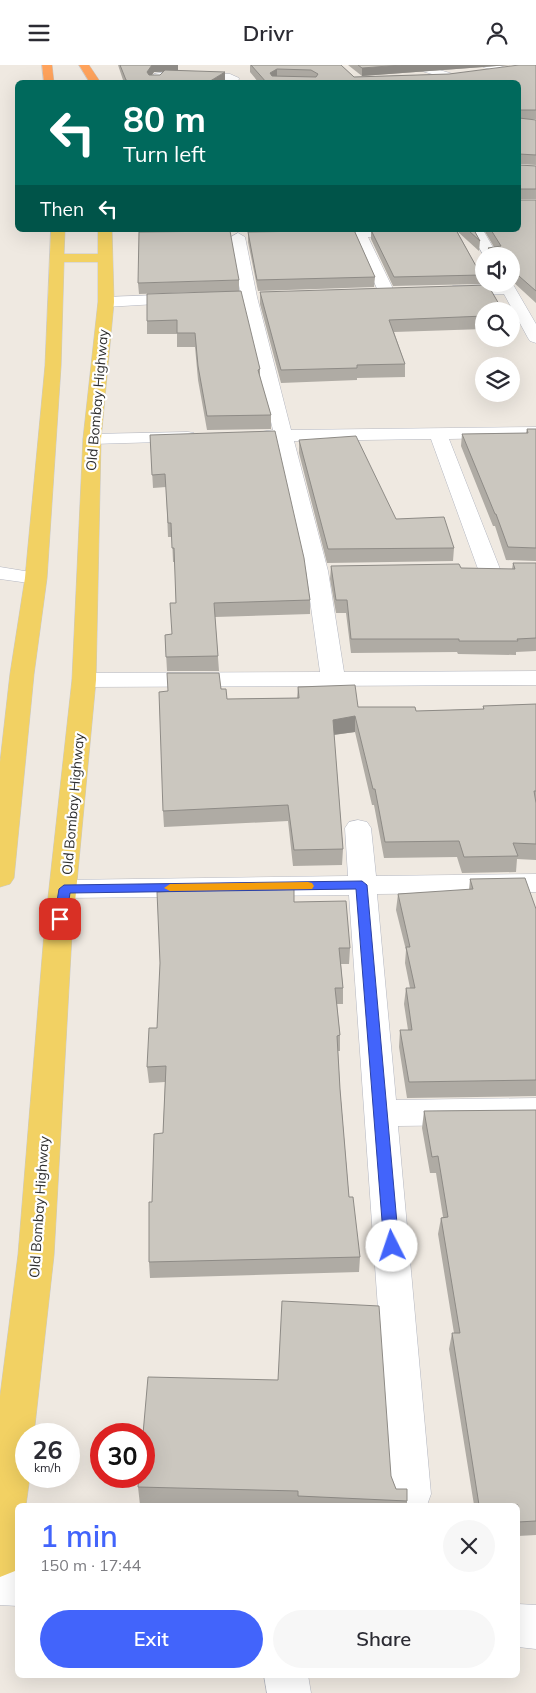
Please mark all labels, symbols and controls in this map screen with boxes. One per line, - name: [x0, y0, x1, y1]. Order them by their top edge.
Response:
- icon: menu: [25, 19, 53, 47]
- text: Drivr: [243, 19, 293, 47]
- icon: person: [483, 19, 511, 47]
- text: 80 m: [123, 97, 206, 141]
- icon: left: [40, 100, 105, 165]
- text: Turn left: [123, 140, 206, 168]
- icon: left: [94, 195, 122, 223]
- text: Then: [40, 197, 84, 221]
- map controls: [475, 247, 520, 402]
- button: sound: [475, 247, 520, 292]
- button: search: [475, 302, 520, 347]
- street label: Old Bombay Highway: [82, 328, 112, 472]
- button: layers: [475, 357, 520, 402]
- street label: Old Bombay Highway: [58, 732, 88, 876]
- pin: [39, 898, 81, 940]
- icon: arrive: [46, 905, 74, 933]
- street label: Old Bombay Highway: [25, 1135, 53, 1279]
- position arrow: [365, 1219, 417, 1271]
- speed limit sign: 30: [90, 1423, 155, 1488]
- text: 26: [32, 1434, 63, 1465]
- text: km/h: [34, 1460, 61, 1475]
- text: 1 min: [40, 1517, 118, 1555]
- button: close: [443, 1520, 495, 1572]
- text: 150 m · 17:44: [40, 1555, 141, 1575]
- button: Exit: [40, 1610, 263, 1668]
- button: Share: [273, 1610, 495, 1668]

